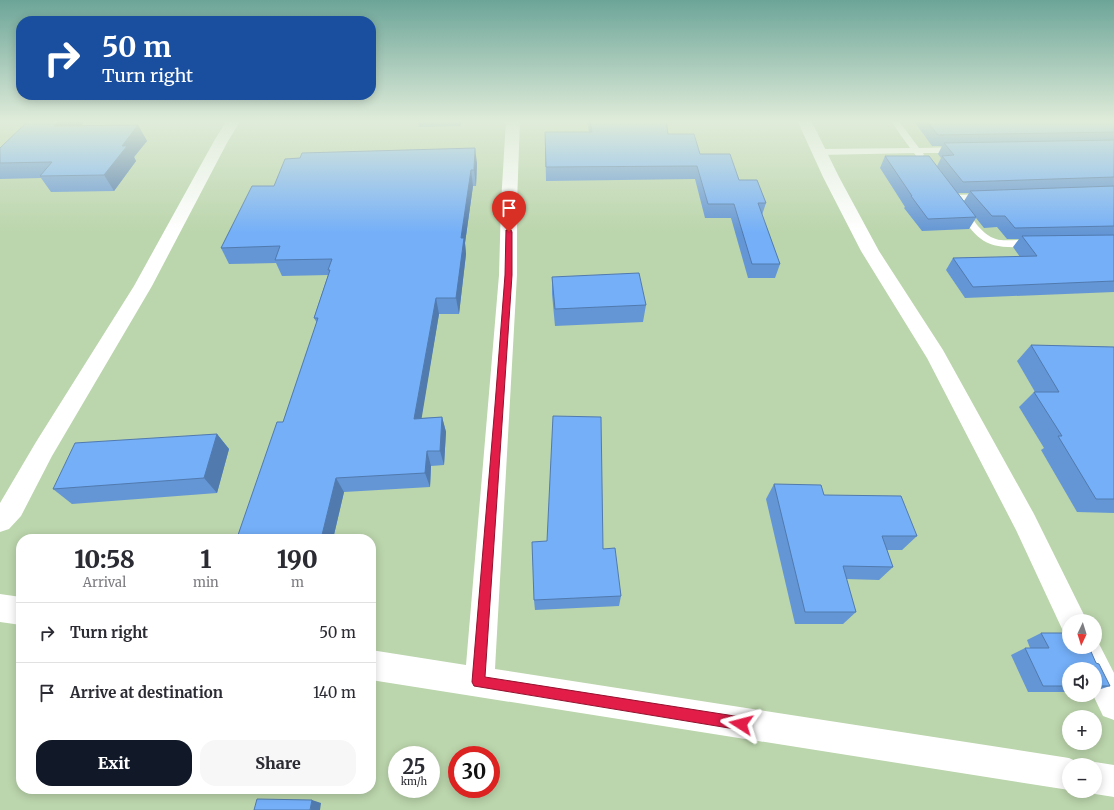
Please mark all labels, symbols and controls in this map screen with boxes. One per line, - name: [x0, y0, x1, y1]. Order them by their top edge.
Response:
- text: 50 m: [102, 29, 171, 65]
- icon: right: [36, 32, 88, 84]
- text: Turn right: [102, 64, 193, 87]
- pin: [492, 191, 526, 232]
- icon: arrive: [498, 197, 520, 219]
- text: 10:58: [74, 544, 135, 575]
- text: 1: [200, 544, 211, 575]
- text: 190: [277, 544, 318, 575]
- text: Arrival: [83, 574, 126, 591]
- text: min: [193, 574, 219, 591]
- text: m: [291, 574, 304, 591]
- north arrow: [1062, 614, 1102, 654]
- map controls: [1062, 614, 1102, 798]
- icon: right: [36, 622, 58, 644]
- text: Turn right: [70, 623, 148, 642]
- text: 50 m: [319, 623, 356, 642]
- button: sound: [1062, 662, 1102, 702]
- icon: arrive: [36, 682, 58, 704]
- text: Arrive at destination: [70, 683, 223, 702]
- text: 140 m: [313, 683, 356, 702]
- position arrow: [720, 703, 762, 745]
- button: +: [1062, 710, 1102, 750]
- button: Exit: [36, 740, 192, 786]
- button: Share: [200, 740, 356, 786]
- speed limit sign: 30: [448, 746, 500, 798]
- text: 25: [403, 754, 425, 779]
- button: −: [1062, 758, 1102, 798]
- text: km/h: [401, 775, 427, 788]

